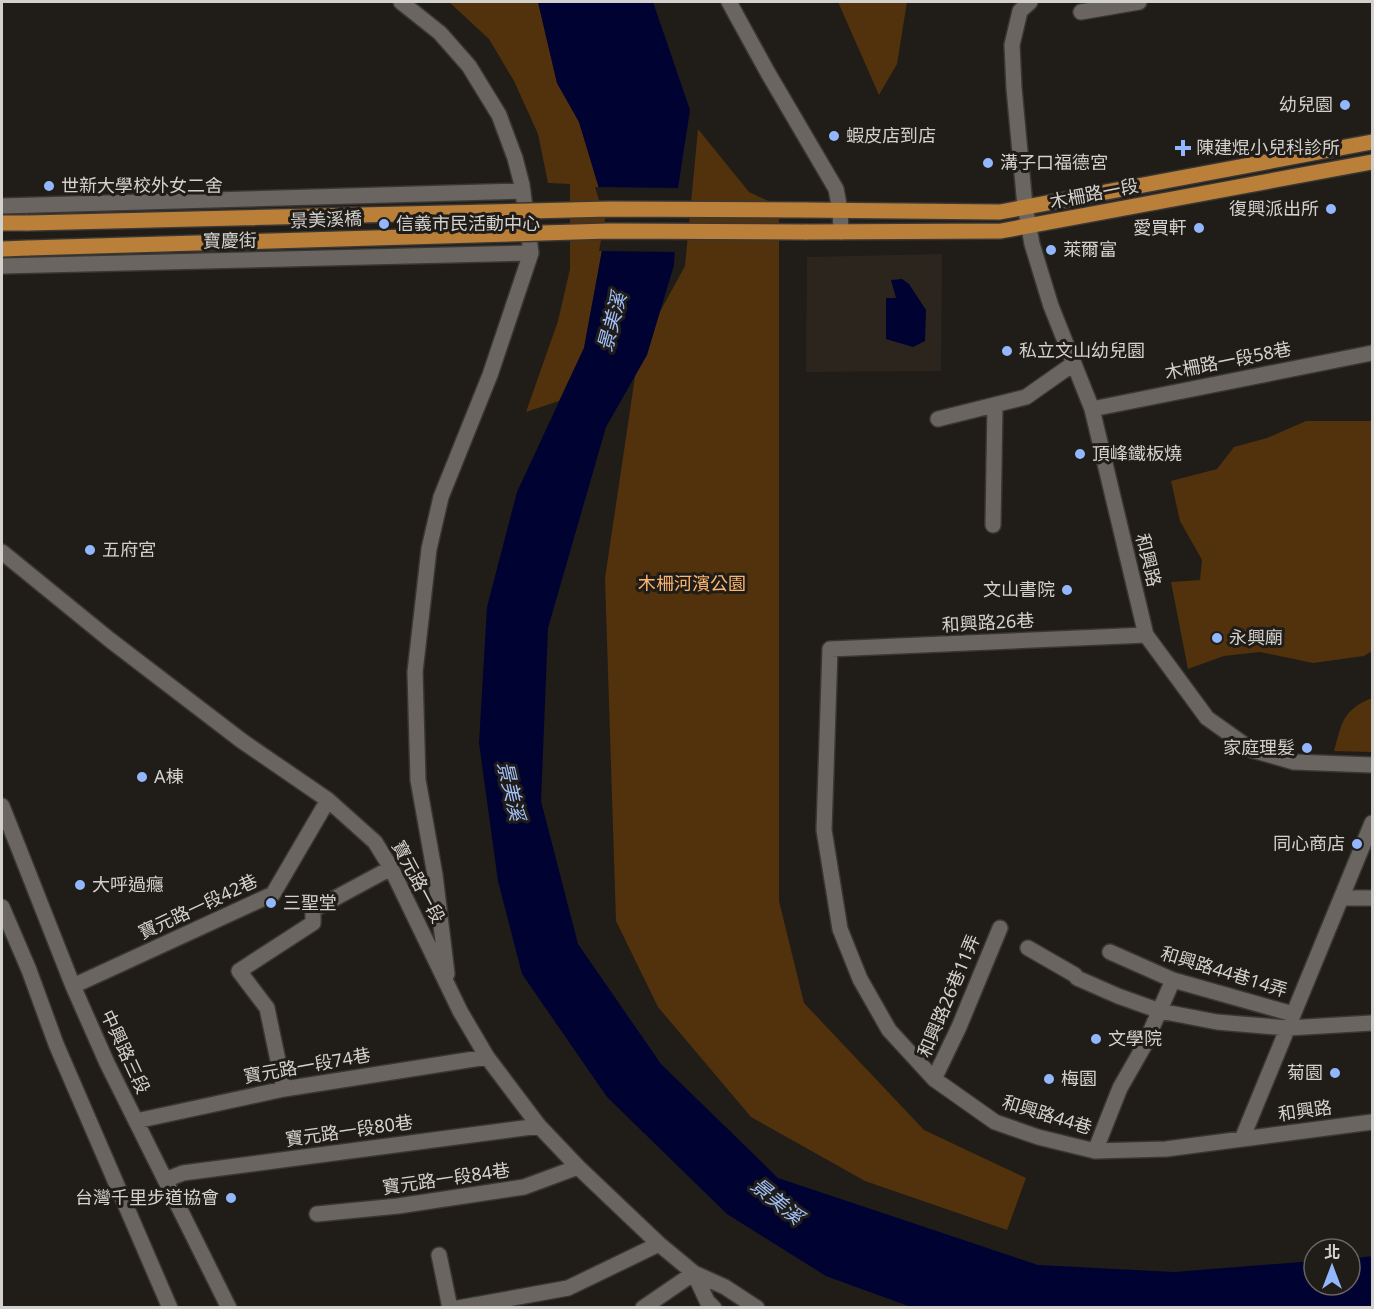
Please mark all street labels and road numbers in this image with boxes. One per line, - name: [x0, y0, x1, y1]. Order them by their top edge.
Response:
- street label: 木柵路一段: [1047, 173, 1140, 213]
- street label: 景美溪橋: [290, 206, 362, 232]
- street label: 寶慶街: [203, 228, 257, 252]
- street label: 木柵路一段58巷: [1162, 336, 1293, 384]
- street label: 和興路: [1131, 531, 1167, 589]
- street label: 和興路26巷: [941, 608, 1035, 636]
- street label: 寶元路一段: [387, 836, 451, 927]
- street label: 寶元路一段42巷: [134, 868, 261, 944]
- street label: 和興路26巷11弄: [911, 931, 985, 1061]
- street label: 和興路44巷14弄: [1158, 940, 1291, 1002]
- street label: 中興路三段: [96, 1006, 156, 1097]
- street label: 寶元路一段74巷: [241, 1042, 372, 1088]
- street label: 和興路44巷: [1000, 1089, 1095, 1139]
- street label: 和興路: [1276, 1094, 1333, 1126]
- street label: 寶元路一段80巷: [284, 1109, 414, 1151]
- street label: 寶元路一段84巷: [381, 1157, 511, 1199]

